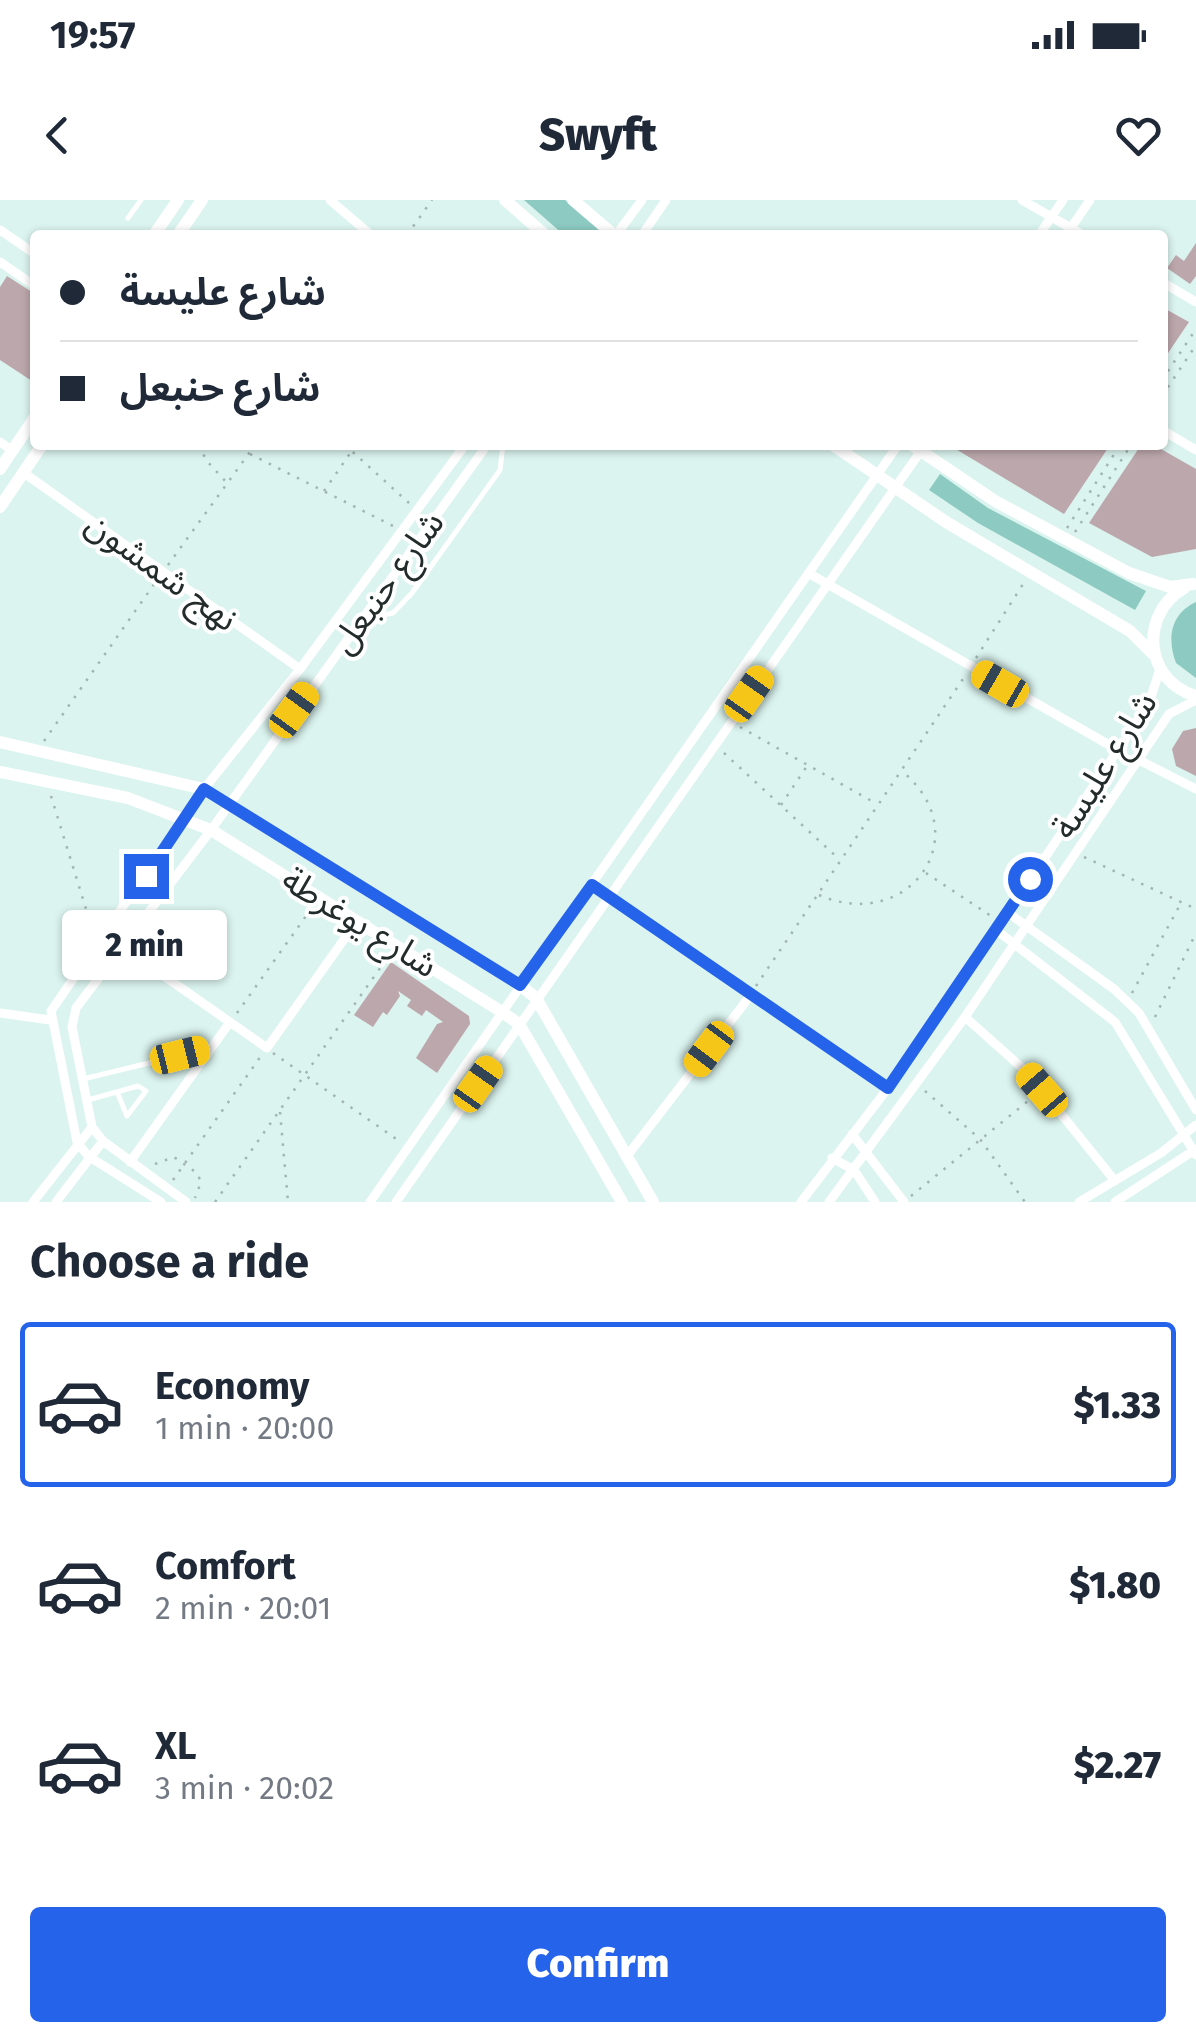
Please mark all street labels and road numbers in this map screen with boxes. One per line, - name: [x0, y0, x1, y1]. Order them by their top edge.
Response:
- street label: نهج شمشون: [75, 502, 246, 644]
- street label: شارع حنبعل: [321, 503, 457, 664]
- street label: شارع عليسة: [1042, 684, 1170, 849]
- street label: شارع يوغرطة: [272, 858, 446, 991]

